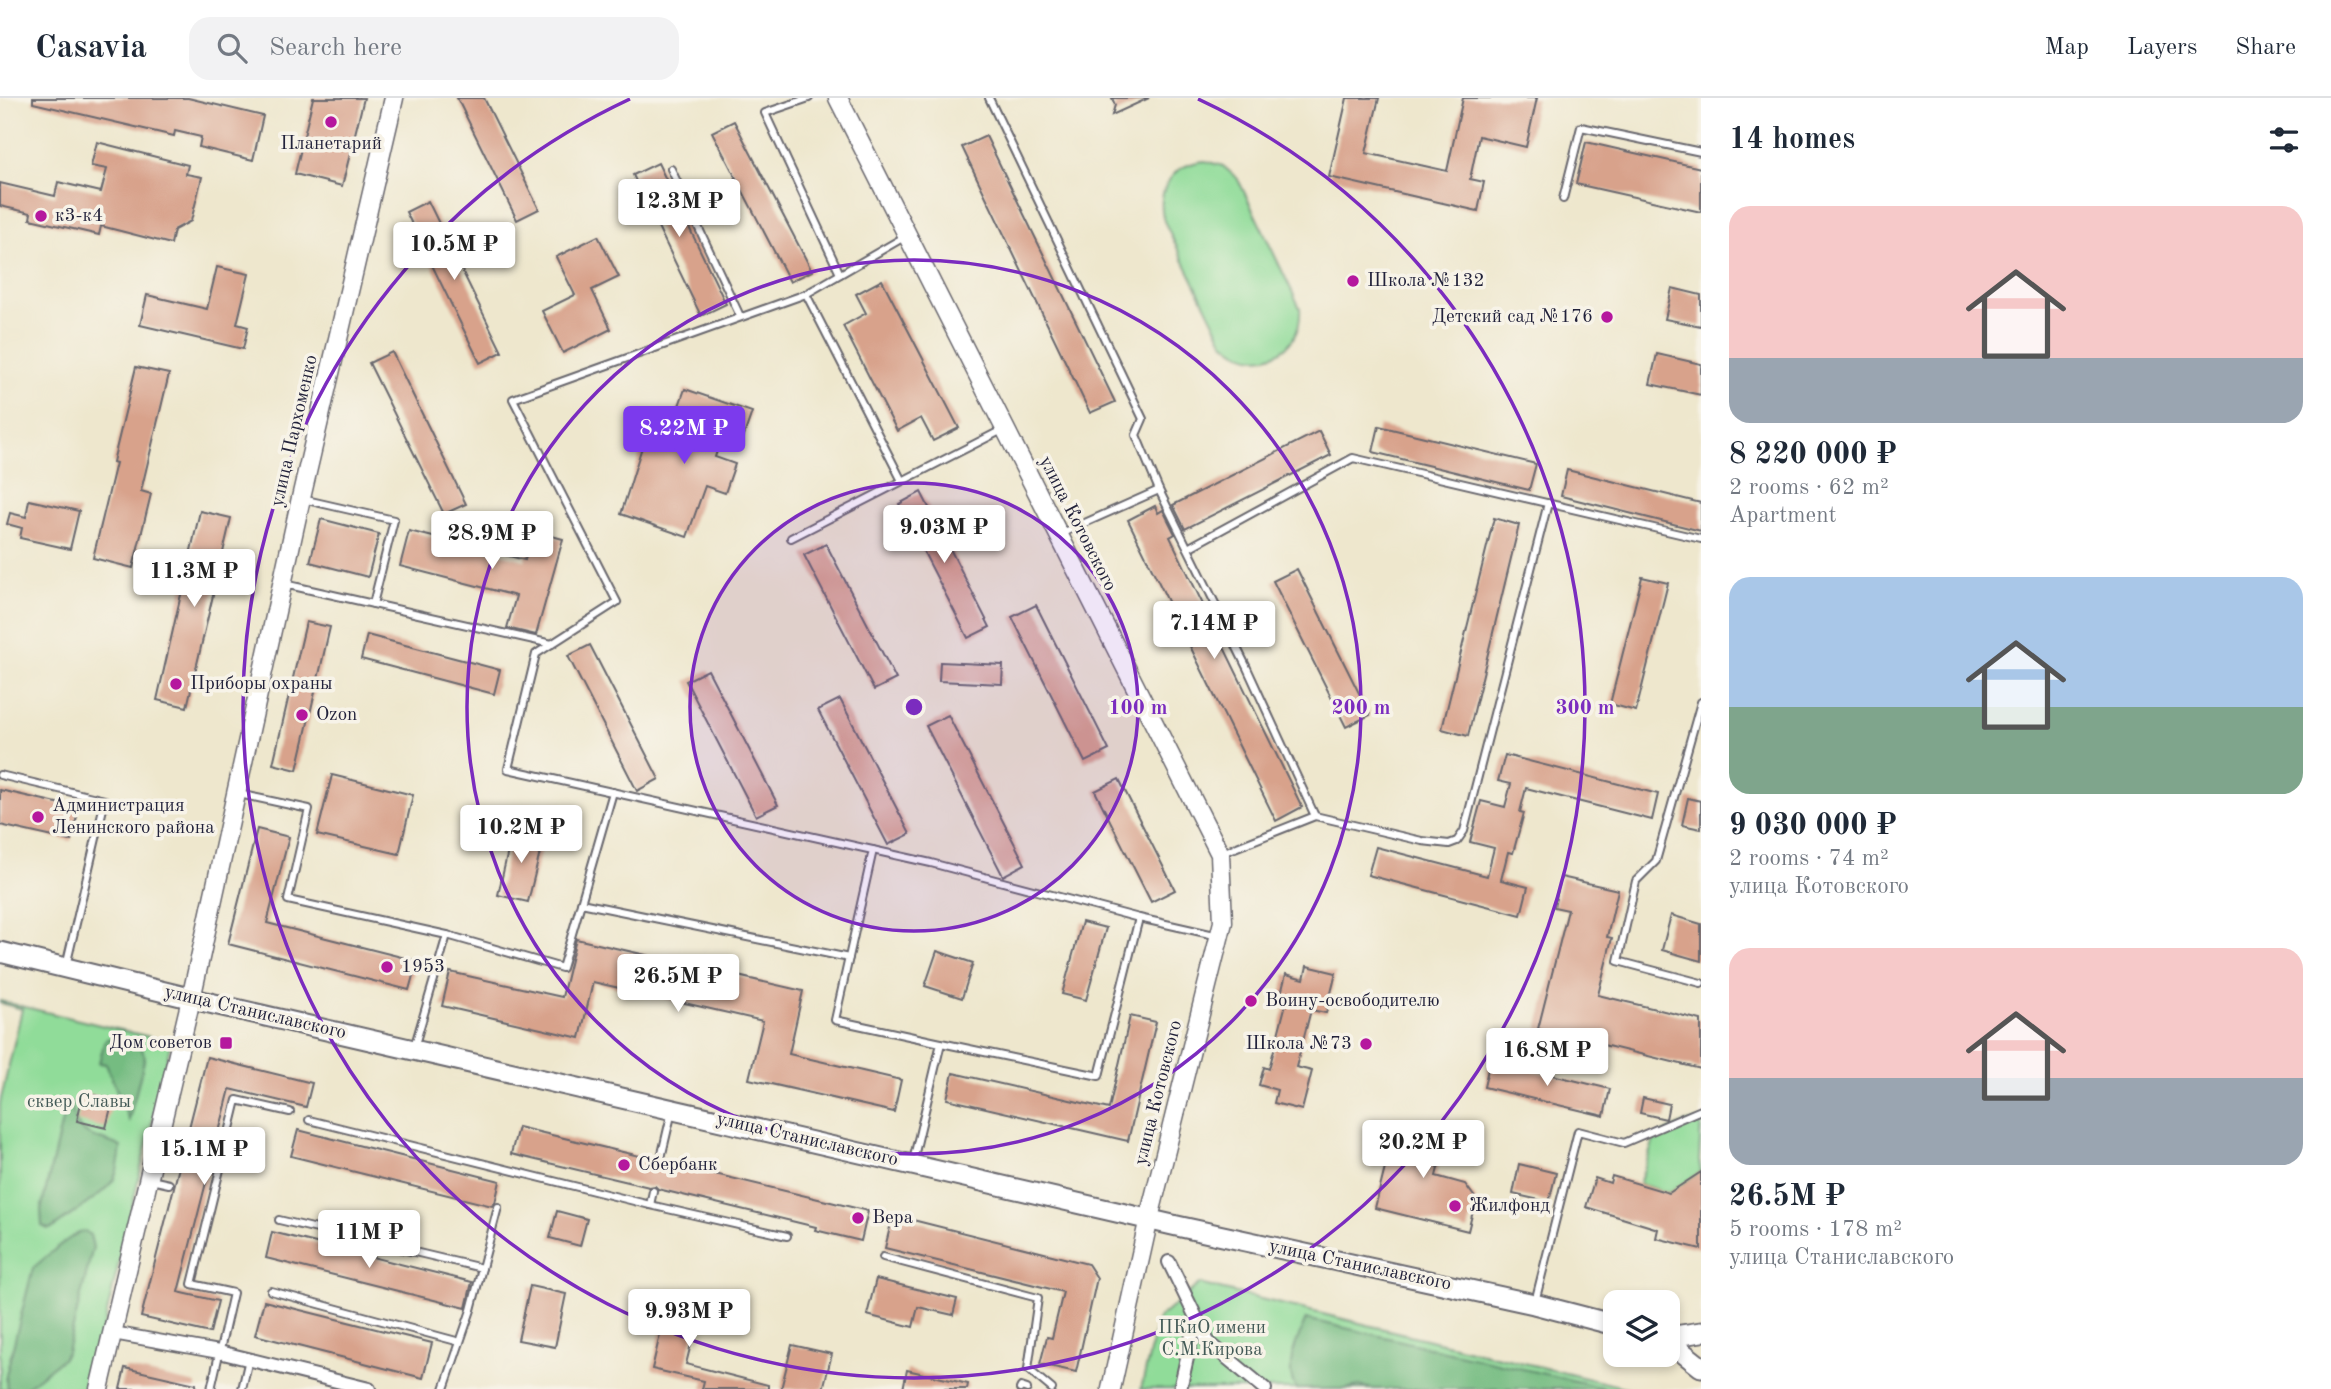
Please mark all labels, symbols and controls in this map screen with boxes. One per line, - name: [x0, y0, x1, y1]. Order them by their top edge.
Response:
- search box: [189, 17, 679, 80]
- icon: search: [213, 29, 251, 67]
- text: Casavia: [35, 32, 147, 65]
- text: Search here: [269, 35, 402, 61]
- text: Map: [2045, 36, 2089, 60]
- text: Layers: [2127, 36, 2197, 60]
- text: Share: [2235, 36, 2296, 60]
- marker: Планетарий: [323, 114, 339, 130]
- icon: filters: [2265, 121, 2303, 159]
- text: 14 homes: [1729, 125, 1855, 155]
- place label: Планетарий: [280, 135, 382, 154]
- pin: 12.3M ₽: [614, 180, 744, 239]
- text: 12.3M ₽: [634, 190, 724, 213]
- place label: к3-к4: [55, 207, 103, 226]
- marker: к3-к4: [33, 208, 49, 224]
- pin: 10.5M ₽: [389, 222, 519, 282]
- text: 10.5M ₽: [409, 233, 499, 256]
- icon: home: [1953, 251, 2079, 377]
- place label: Школа №132: [1367, 272, 1485, 291]
- marker: Школа №132: [1345, 273, 1361, 289]
- place label: Детский сад №176: [1432, 308, 1593, 327]
- marker: Детский сад №176: [1599, 309, 1615, 325]
- street label: улица Пархоменко: [268, 353, 322, 509]
- pin: 8.22M ₽: [619, 406, 749, 466]
- text: 8.22M ₽: [639, 417, 729, 440]
- text: 8 220 000 ₽: [1729, 440, 1897, 470]
- street label: улица Котовского: [1035, 453, 1119, 595]
- text: 2 rooms · 62 m²: [1729, 476, 1889, 499]
- text: Apartment: [1729, 504, 1837, 527]
- pin: 9.03M ₽: [879, 505, 1009, 565]
- pin: 28.9M ₽: [427, 512, 557, 571]
- text: 9.03M ₽: [899, 516, 989, 539]
- text: 28.9M ₽: [447, 522, 537, 545]
- pin: 11.3M ₽: [129, 550, 259, 609]
- text: 11.3M ₽: [149, 560, 239, 583]
- pin: 7.14M ₽: [1149, 602, 1279, 661]
- text: 7.14M ₽: [1169, 612, 1259, 635]
- icon: home: [1953, 622, 2079, 748]
- place label: Приборы охраны: [190, 675, 333, 694]
- marker: Приборы охраны: [168, 676, 184, 692]
- centre of rings: [902, 695, 926, 719]
- text: 100 m: [1108, 698, 1168, 719]
- text: 200 m: [1331, 698, 1391, 719]
- text: 300 m: [1555, 698, 1615, 719]
- place label: Ozon: [316, 706, 357, 725]
- marker: Ozon: [294, 707, 310, 723]
- place label: Администрация Ленинского района: [52, 797, 215, 838]
- pin: 10.2M ₽: [456, 806, 586, 865]
- marker: Администрация Ленинского района: [30, 809, 46, 825]
- text: 9 030 000 ₽: [1729, 811, 1897, 841]
- text: 10.2M ₽: [476, 816, 566, 839]
- text: 2 rooms · 74 m²: [1729, 847, 1889, 870]
- text: улица Котовского: [1729, 875, 1909, 898]
- pin: 26.5M ₽: [613, 954, 743, 1014]
- place label: 1953: [401, 958, 445, 977]
- marker: 1953: [379, 959, 395, 975]
- text: 26.5M ₽: [633, 965, 723, 988]
- street label: улица Станиславского: [162, 983, 348, 1043]
- place label: Воину-освободителю: [1265, 992, 1439, 1011]
- marker: Воину-освободителю: [1243, 993, 1259, 1009]
- icon: home: [1953, 993, 2079, 1119]
- street label: улица Котовского: [1132, 1019, 1186, 1167]
- pin: 16.8M ₽: [1482, 1028, 1612, 1088]
- place label: Дом советов: [109, 1034, 212, 1053]
- marker: Дом советов: [218, 1035, 234, 1051]
- place label: Школа №73: [1245, 1035, 1352, 1054]
- marker: Школа №73: [1358, 1036, 1374, 1052]
- text: 16.8M ₽: [1502, 1039, 1592, 1062]
- park label: сквер Славы: [27, 1093, 131, 1112]
- street label: улица Станиславского: [714, 1110, 900, 1170]
- pin: 20.2M ₽: [1358, 1121, 1488, 1180]
- pin: 15.1M ₽: [139, 1128, 269, 1187]
- text: 20.2M ₽: [1378, 1131, 1468, 1154]
- text: 15.1M ₽: [159, 1138, 249, 1161]
- place label: Сбербанк: [638, 1156, 718, 1175]
- marker: Сбербанк: [616, 1157, 632, 1173]
- text: 26.5M ₽: [1729, 1182, 1846, 1212]
- place label: Жилфонд: [1469, 1197, 1550, 1216]
- marker: Жилфонд: [1447, 1198, 1463, 1214]
- place label: Вера: [872, 1209, 914, 1228]
- pin: 11M ₽: [320, 1210, 418, 1270]
- marker: Вера: [850, 1210, 866, 1226]
- text: 5 rooms · 178 m²: [1729, 1218, 1902, 1241]
- text: 11M ₽: [334, 1221, 404, 1244]
- street label: улица Станиславского: [1267, 1237, 1453, 1295]
- text: улица Станиславского: [1729, 1246, 1954, 1269]
- pin: 9.93M ₽: [624, 1290, 754, 1349]
- map controls: [1603, 1290, 1680, 1367]
- button: layers: [1603, 1290, 1680, 1367]
- text: 9.93M ₽: [644, 1300, 734, 1323]
- park label: ПКиО имени С.М.Кирова: [1158, 1319, 1266, 1360]

